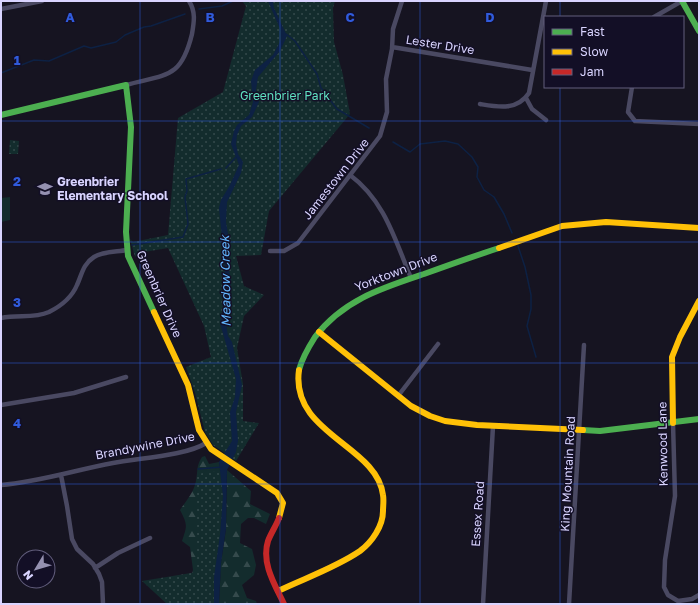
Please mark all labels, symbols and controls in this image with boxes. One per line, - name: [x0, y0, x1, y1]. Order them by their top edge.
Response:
- text: A: [65, 9, 75, 25]
- text: B: [205, 9, 215, 25]
- text: C: [345, 9, 355, 25]
- text: D: [485, 9, 495, 25]
- legend: [544, 16, 684, 88]
- text: Fast: [580, 24, 605, 39]
- street label: Lester Drive: [405, 32, 475, 57]
- text: Slow: [580, 44, 608, 59]
- text: 1: [14, 52, 21, 68]
- text: Jam: [580, 64, 604, 79]
- park label: Greenbrier Park: [240, 88, 330, 103]
- street label: Jamestown Drive: [299, 135, 372, 222]
- text: 2: [13, 173, 21, 189]
- place label: Greenbrier Elementary School: [57, 174, 168, 203]
- school or university icon: Greenbrier Elementary School: [36, 180, 54, 198]
- water label: Meadow Creek: [216, 233, 234, 327]
- street label: Greenbrier Drive: [133, 248, 185, 340]
- street label: Yorktown Drive: [352, 249, 439, 294]
- text: 3: [13, 294, 21, 310]
- street label: Kenwood Lane: [654, 401, 671, 487]
- text: 4: [13, 415, 21, 431]
- street label: King Mountain Road: [557, 416, 578, 532]
- street label: Brandywine Drive: [94, 428, 196, 463]
- street label: Essex Road: [468, 481, 487, 547]
- north arrow: [16, 549, 56, 589]
- text: N: [20, 568, 35, 583]

